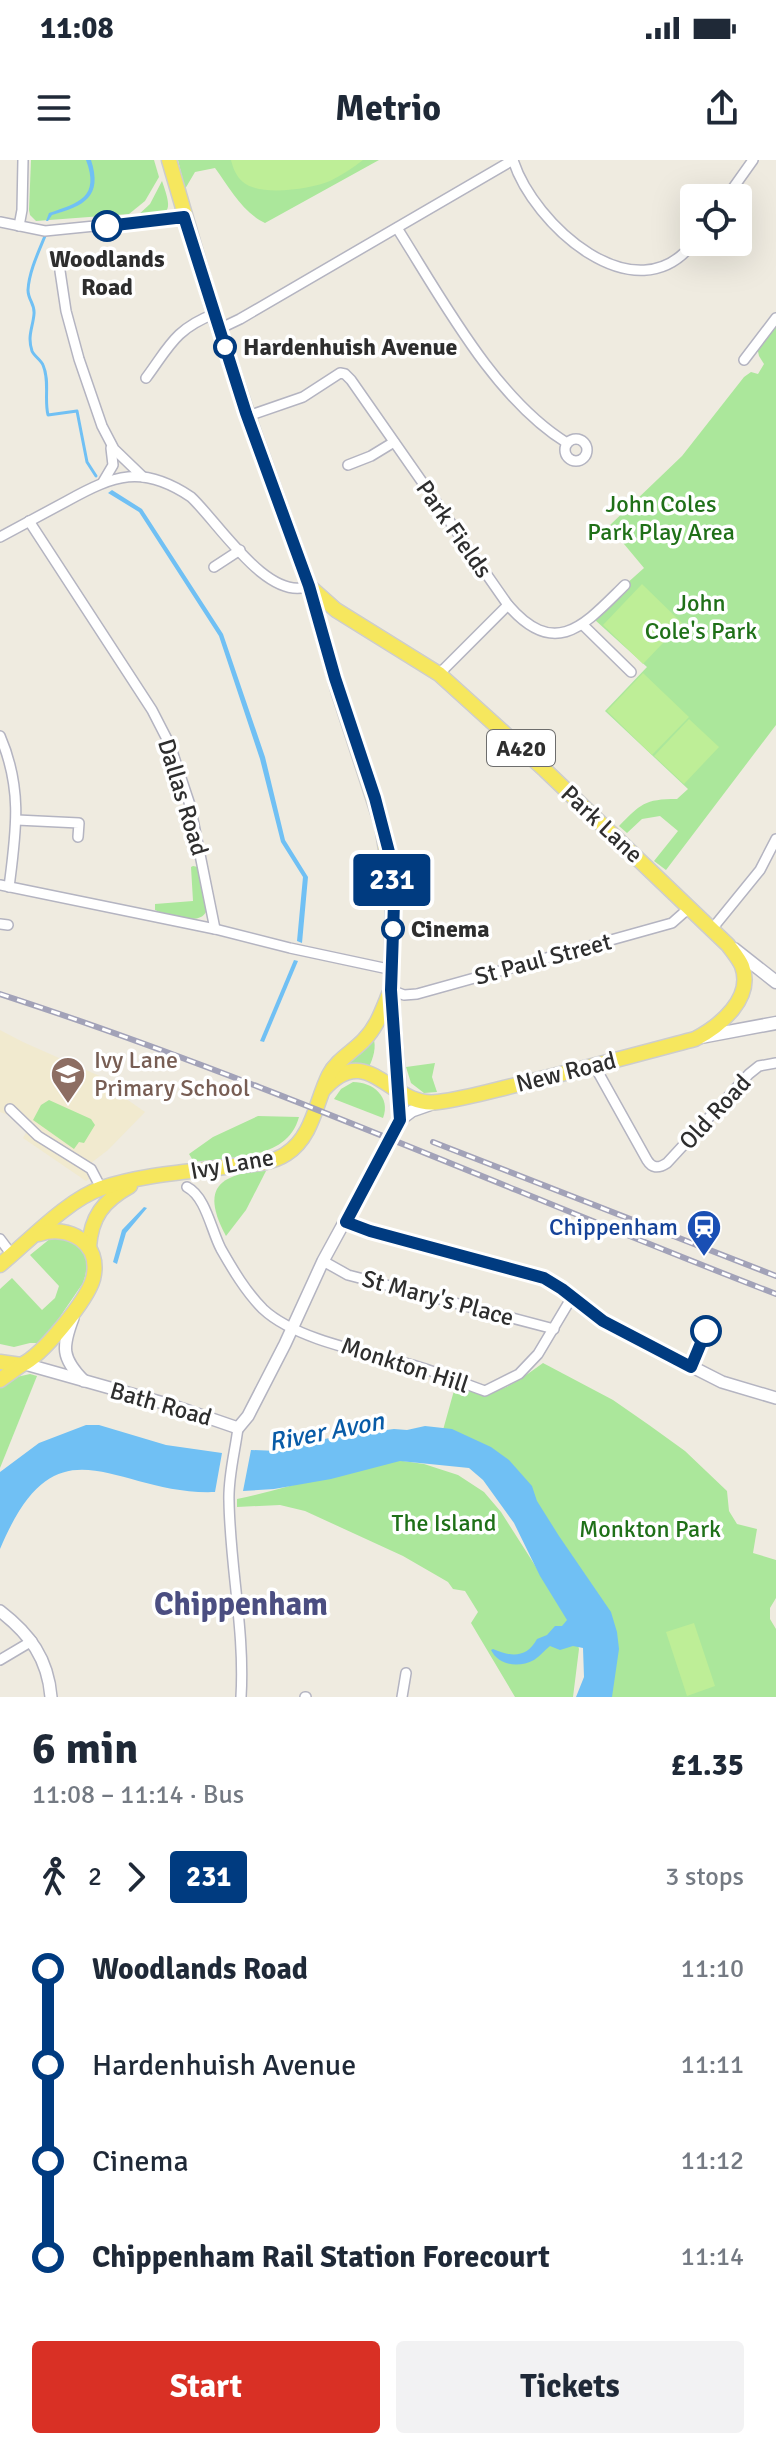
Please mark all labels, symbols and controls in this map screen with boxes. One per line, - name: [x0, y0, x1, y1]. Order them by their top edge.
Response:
- text: 11:08: [40, 10, 114, 47]
- icon: menu: [32, 86, 76, 130]
- text: Metrio: [335, 86, 441, 131]
- icon: share: [700, 86, 744, 130]
- map controls: [680, 184, 752, 256]
- button: locate: [680, 184, 752, 256]
- marker: Woodlands Road: [92, 211, 122, 241]
- place label: Woodlands Road: [49, 244, 165, 302]
- place label: Hardenhuish Avenue: [243, 332, 458, 362]
- marker: Hardenhuish Avenue: [214, 336, 236, 358]
- street label: Park Fields: [409, 474, 499, 584]
- park label: John Coles Park Play Area: [587, 489, 735, 547]
- park label: John Cole's Park: [645, 588, 757, 646]
- road number: A420: [487, 730, 555, 766]
- street label: Dallas Road: [151, 735, 215, 859]
- street label: Park Lane: [555, 779, 649, 869]
- line badge: 231: [346, 854, 438, 906]
- text: 231: [369, 863, 415, 897]
- place label: Cinema: [411, 914, 490, 944]
- marker: Cinema: [382, 918, 404, 940]
- street label: St Paul Street: [471, 926, 615, 992]
- place label: Ivy Lane Primary School: [94, 1045, 250, 1103]
- street label: New Road: [513, 1045, 619, 1099]
- school or university icon: Ivy Lane Primary School: [49, 1055, 87, 1105]
- street label: Old Road: [673, 1068, 757, 1156]
- street label: Ivy Lane: [188, 1142, 276, 1186]
- station icon: Chippenham: [685, 1208, 723, 1258]
- place label: Chippenham: [549, 1212, 678, 1242]
- street label: St Mary's Place: [359, 1263, 517, 1333]
- unlabelled marker: [691, 1316, 721, 1346]
- street label: Monkton Hill: [337, 1330, 473, 1400]
- street label: Bath Road: [107, 1375, 215, 1433]
- water label: River Avon: [266, 1405, 387, 1459]
- park label: The Island: [392, 1508, 496, 1538]
- park label: Monkton Park: [579, 1514, 721, 1544]
- district label: Chippenham: [154, 1585, 328, 1624]
- text: 6 min: [32, 1722, 138, 1776]
- text: £1.35: [671, 1747, 744, 1784]
- text: 11:08 – 11:14 · Bus: [32, 1779, 244, 1811]
- icon: walk: [32, 1855, 76, 1899]
- icon: forward: [114, 1855, 158, 1899]
- text: 231: [186, 1860, 231, 1894]
- text: 2: [88, 1861, 102, 1893]
- text: 3 stops: [665, 1861, 744, 1893]
- text: Woodlands Road: [92, 1951, 308, 1988]
- text: 11:10: [681, 1953, 744, 1985]
- text: Hardenhuish Avenue: [92, 2047, 356, 2084]
- text: 11:11: [681, 2049, 744, 2081]
- text: Cinema: [92, 2143, 189, 2180]
- text: 11:12: [681, 2145, 744, 2177]
- text: Chippenham Rail Station Forecourt: [92, 2239, 550, 2276]
- text: 11:14: [681, 2241, 744, 2273]
- button: Start: [32, 2341, 380, 2433]
- button: Tickets: [396, 2341, 744, 2433]

